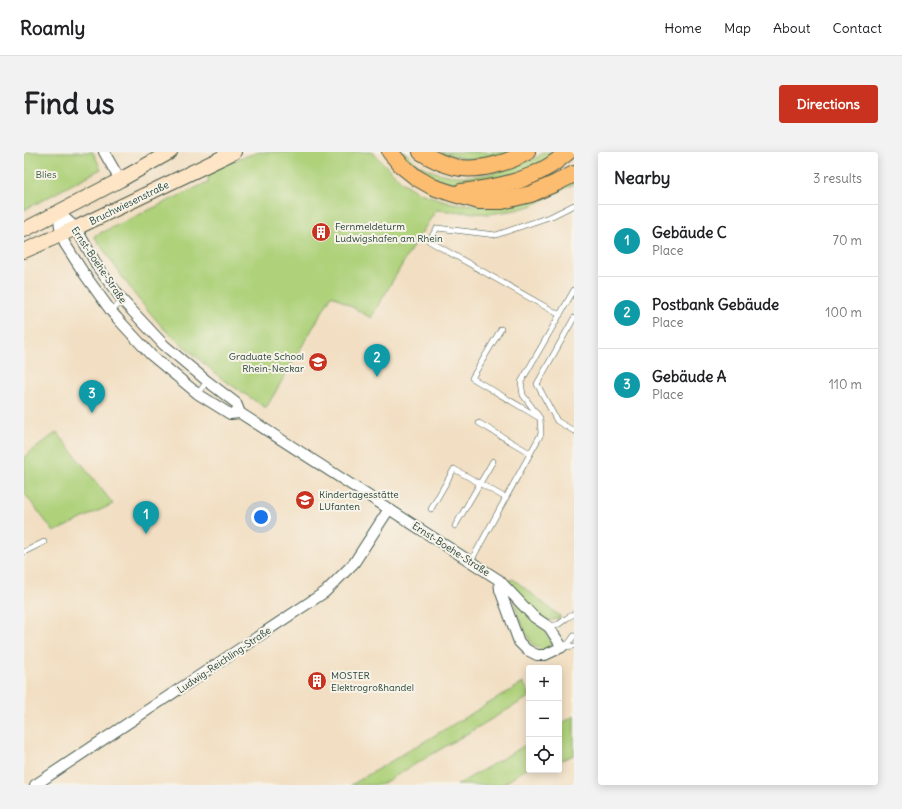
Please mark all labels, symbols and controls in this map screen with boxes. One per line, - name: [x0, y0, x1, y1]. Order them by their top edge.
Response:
- text: Roamly: [20, 16, 85, 40]
- text: Home: [664, 19, 702, 37]
- text: Map: [724, 19, 751, 37]
- text: About: [773, 19, 811, 37]
- text: Contact: [833, 19, 882, 37]
- button: Directions: [779, 85, 878, 123]
- text: Find us: [24, 86, 115, 122]
- text: Nearby: [614, 167, 670, 189]
- park label: Blies: [36, 168, 57, 181]
- text: 3 results: [813, 170, 862, 187]
- street label: Bruchwiesenstraße: [87, 178, 171, 228]
- place label: Fernmeldeturm Ludwigshafen am Rhein: [335, 220, 443, 245]
- building icon: Fernmeldeturm Ludwigshafen am Rhein: [310, 221, 332, 243]
- text: Gebäude C: [652, 223, 727, 242]
- street label: Ernst-Boehe-Straße: [69, 224, 129, 306]
- text: 1: [624, 232, 630, 249]
- text: 70 m: [833, 232, 862, 249]
- text: Place: [652, 242, 683, 259]
- text: Postbank Gebäude: [652, 295, 779, 314]
- text: 2: [623, 304, 631, 321]
- text: 100 m: [825, 304, 862, 321]
- text: Place: [652, 314, 683, 331]
- pin: 2: [364, 344, 390, 377]
- place label: Graduate School Rhein-Neckar: [229, 350, 304, 375]
- school or university icon: Graduate School Rhein-Neckar: [307, 351, 329, 373]
- text: Gebäude A: [652, 367, 726, 386]
- text: 3: [623, 376, 631, 393]
- text: 110 m: [829, 376, 862, 393]
- pin: 3: [79, 380, 105, 413]
- text: Place: [652, 386, 683, 403]
- place label: Kindertagesstätte LUfanten: [319, 488, 399, 513]
- school or university icon: Kindertagesstätte LUfanten: [294, 489, 316, 511]
- pin: 1: [133, 501, 159, 534]
- your location: [251, 507, 271, 527]
- street label: Ernst-Boehe-Straße: [410, 519, 492, 579]
- street label: Ludwig-Reichling-Straße: [175, 624, 273, 696]
- map controls: [526, 665, 562, 773]
- button: +: [526, 665, 562, 701]
- place label: MOSTER Elektrogroßhandel: [331, 669, 414, 694]
- building icon: MOSTER Elektrogroßhandel: [306, 670, 328, 692]
- button: −: [526, 701, 562, 737]
- button: locate: [526, 737, 562, 773]

